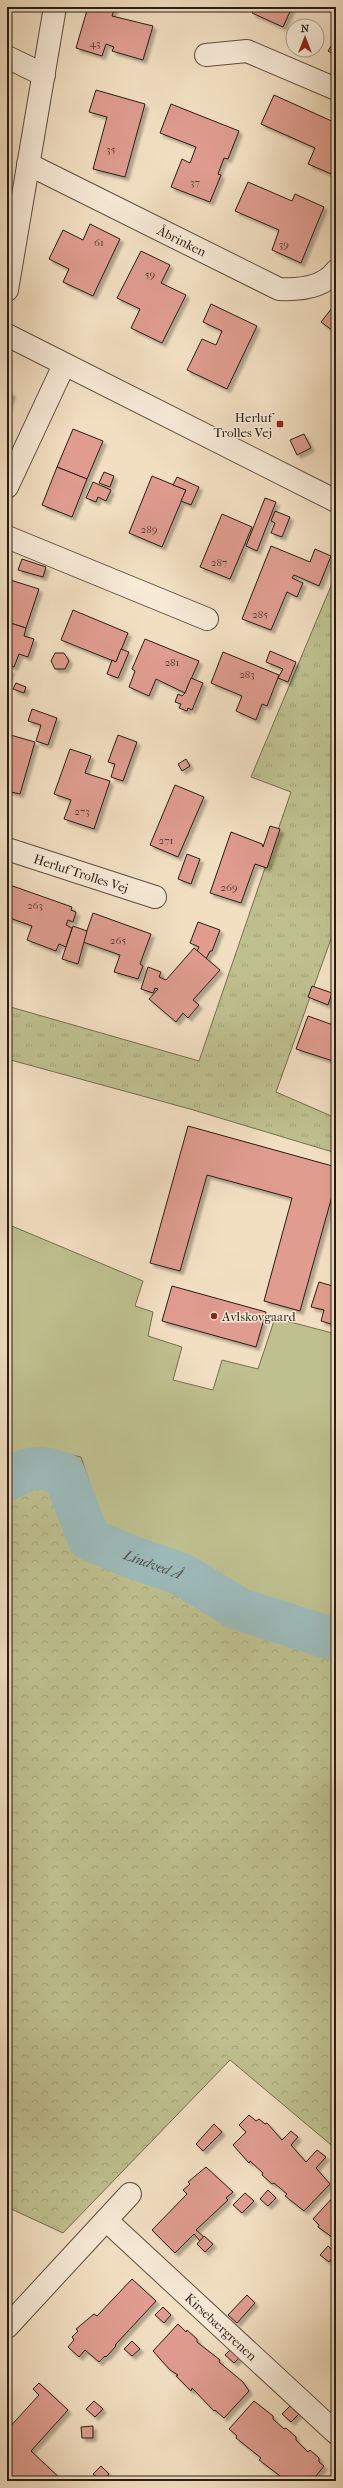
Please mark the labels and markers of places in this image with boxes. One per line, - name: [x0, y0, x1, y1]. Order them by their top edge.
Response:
- place label: Herluf Trolles Vej: [214, 410, 275, 440]
- marker: Herluf Trolles Vej: [275, 419, 285, 429]
- place label: Avlskovgaard: [221, 1309, 296, 1324]
- marker: Avlskovgaard: [209, 1311, 219, 1321]

